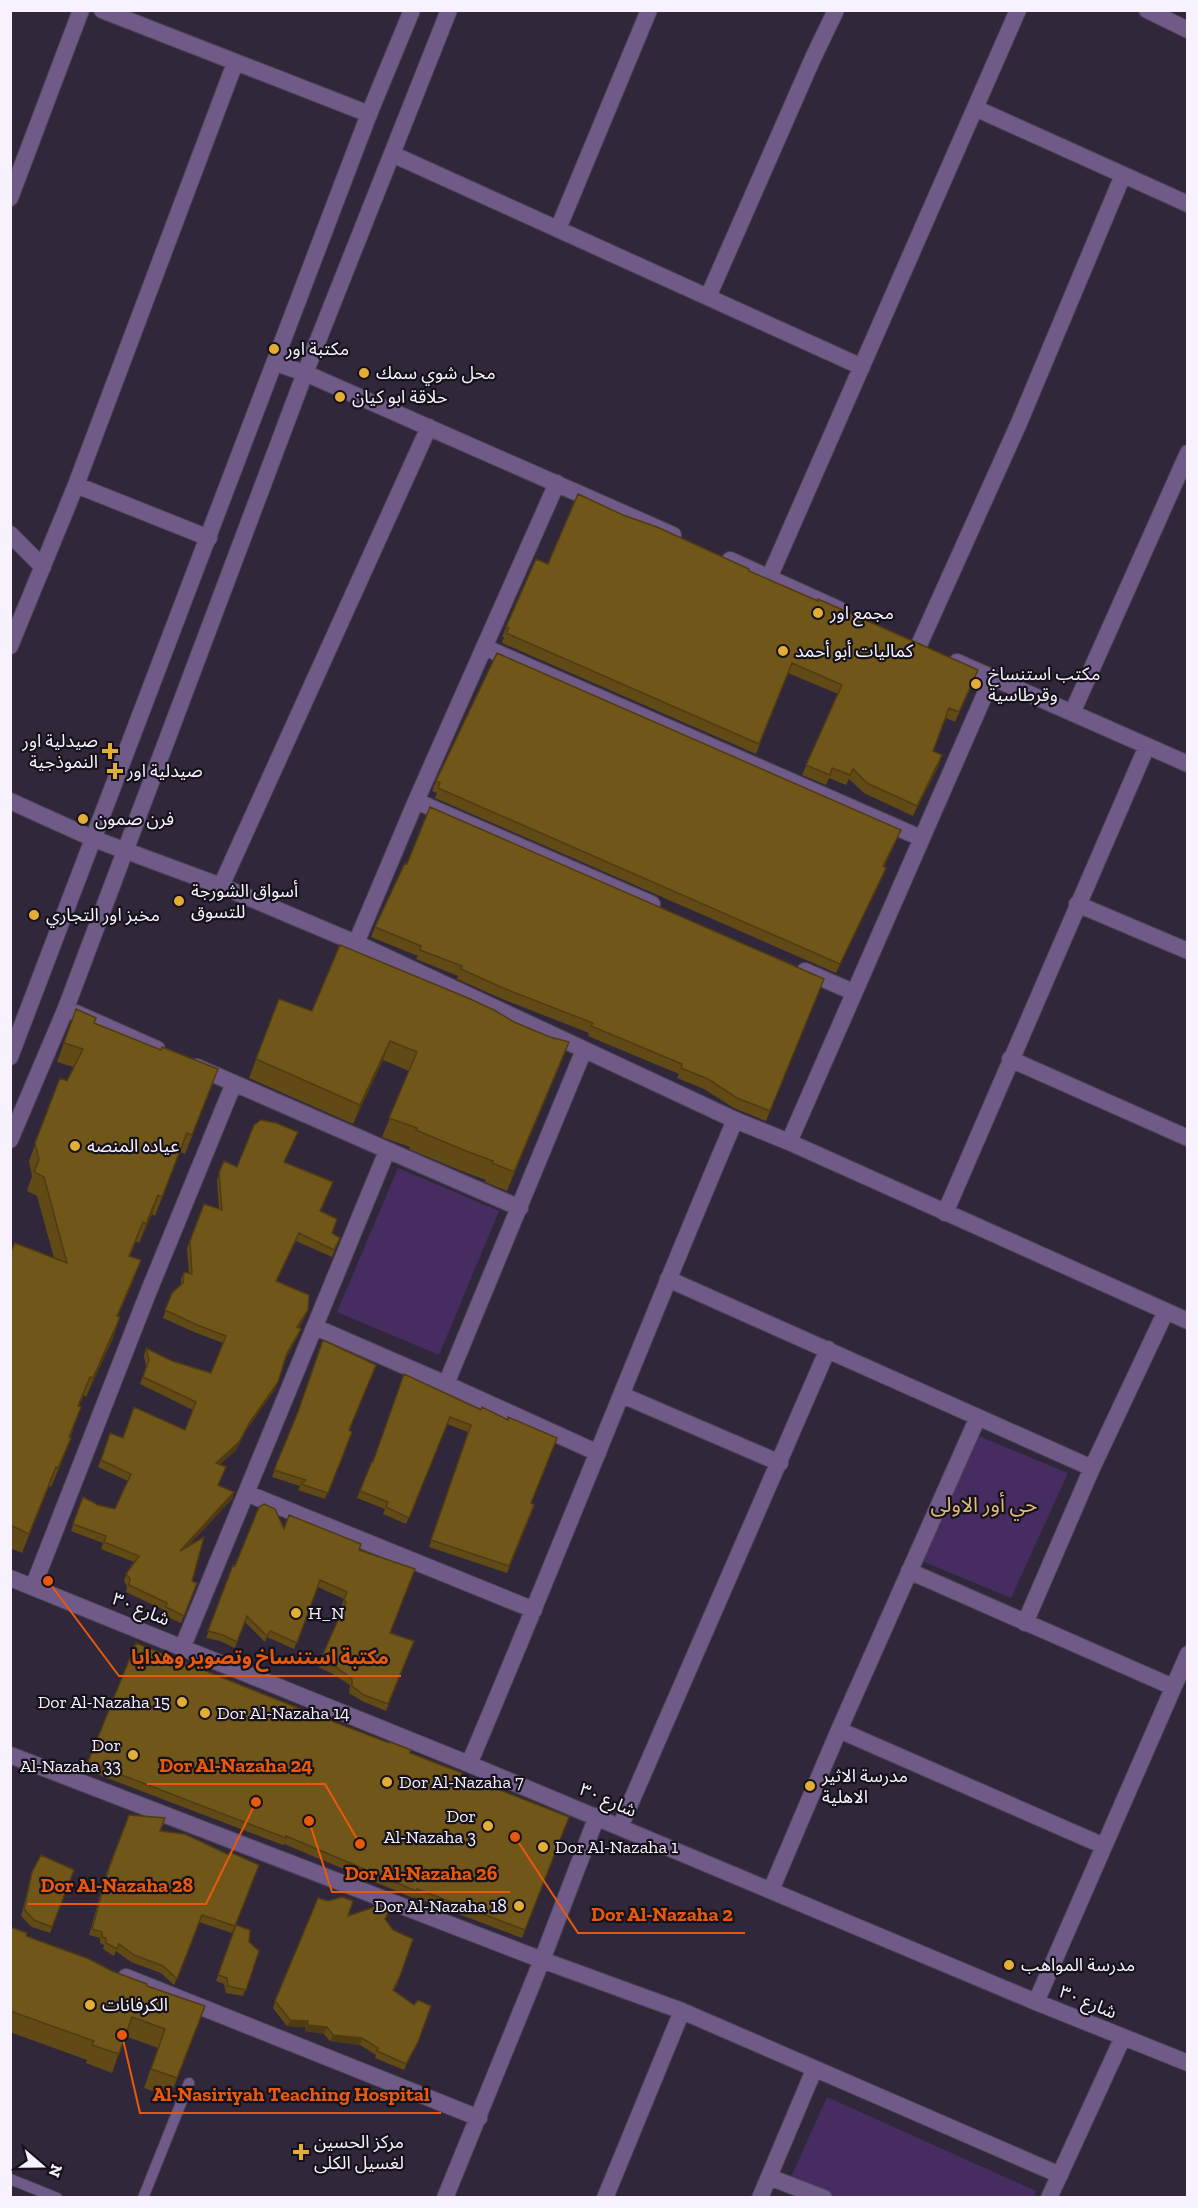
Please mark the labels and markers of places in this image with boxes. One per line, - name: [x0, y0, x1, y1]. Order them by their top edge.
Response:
- place label: مكتبة اور: [285, 338, 349, 360]
- marker: مكتبة اور: [267, 342, 281, 356]
- place label: محل شوي سمك: [376, 362, 496, 386]
- marker: محل شوي سمك: [357, 366, 371, 380]
- place label: حلاقة ابو كيان: [352, 386, 448, 408]
- marker: حلاقة ابو كيان: [333, 390, 347, 404]
- place label: مجمع اور: [829, 602, 894, 627]
- marker: مجمع اور: [811, 606, 825, 620]
- place label: كماليات أبو أحمد: [795, 640, 914, 662]
- marker: كماليات أبو أحمد: [776, 644, 790, 658]
- place label: مكتب استنساخ وقرطاسية: [988, 663, 1100, 706]
- marker: مكتب استنساخ وقرطاسية: [969, 677, 983, 691]
- place label: صيدلية اور النموذجية: [21, 730, 98, 773]
- marker: صيدلية اور النموذجية: [103, 744, 117, 758]
- place label: صيدلية اور: [126, 760, 203, 782]
- marker: صيدلية اور: [108, 764, 122, 778]
- place label: فرن صمون: [95, 808, 174, 830]
- marker: فرن صمون: [76, 812, 90, 826]
- place label: أسواق الشورجة للتسوق: [191, 880, 298, 923]
- marker: أسواق الشورجة للتسوق: [172, 894, 186, 908]
- place label: مخبز اور التجاري: [46, 904, 160, 928]
- marker: مخبز اور التجاري: [27, 908, 41, 922]
- place label: عياده المنصه: [87, 1135, 179, 1157]
- marker: عياده المنصه: [68, 1139, 82, 1153]
- place label: H_N: [308, 1602, 345, 1624]
- marker: H_N: [289, 1606, 303, 1620]
- callout: مكتبة استنساخ وتصوير وهدايا: [119, 1638, 401, 1676]
- place label: Dor Al-Nazaha 15: [38, 1691, 170, 1713]
- marker: Dor Al-Nazaha 15: [175, 1695, 189, 1709]
- place label: Dor Al-Nazaha 14: [217, 1702, 350, 1724]
- marker: Dor Al-Nazaha 14: [198, 1706, 212, 1720]
- place label: Dor Al-Nazaha 33: [20, 1734, 121, 1777]
- callout: Dor Al-Nazaha 24: [147, 1746, 325, 1784]
- marker: Dor Al-Nazaha 33: [126, 1748, 140, 1762]
- place label: مدرسة الاثير الاهلية: [821, 1765, 908, 1808]
- place label: Dor Al-Nazaha 7: [399, 1771, 524, 1793]
- marker: Dor Al-Nazaha 7: [380, 1775, 394, 1789]
- marker: مدرسة الاثير الاهلية: [803, 1779, 817, 1793]
- place label: Dor Al-Nazaha 3: [384, 1805, 476, 1848]
- marker: Dor Al-Nazaha 3: [481, 1819, 495, 1833]
- place label: Dor Al-Nazaha 1: [555, 1836, 678, 1858]
- marker: Dor Al-Nazaha 1: [536, 1840, 550, 1854]
- callout: Dor Al-Nazaha 26: [332, 1854, 510, 1892]
- callout: Dor Al-Nazaha 28: [28, 1866, 206, 1904]
- place label: Dor Al-Nazaha 18: [374, 1895, 507, 1917]
- callout: Dor Al-Nazaha 2: [578, 1895, 745, 1933]
- marker: Dor Al-Nazaha 18: [512, 1899, 526, 1913]
- place label: مدرسة المواهب: [1021, 1954, 1135, 1976]
- marker: مدرسة المواهب: [1002, 1958, 1016, 1972]
- place label: الكرفانات: [102, 1994, 168, 2016]
- marker: الكرفانات: [83, 1998, 97, 2012]
- callout: Al-Nasiriyah Teaching Hospital: [140, 2075, 441, 2113]
- place label: مركز الحسين لغسيل الكلى: [314, 2131, 404, 2174]
- marker: مركز الحسين لغسيل الكلى: [292, 2143, 310, 2161]

